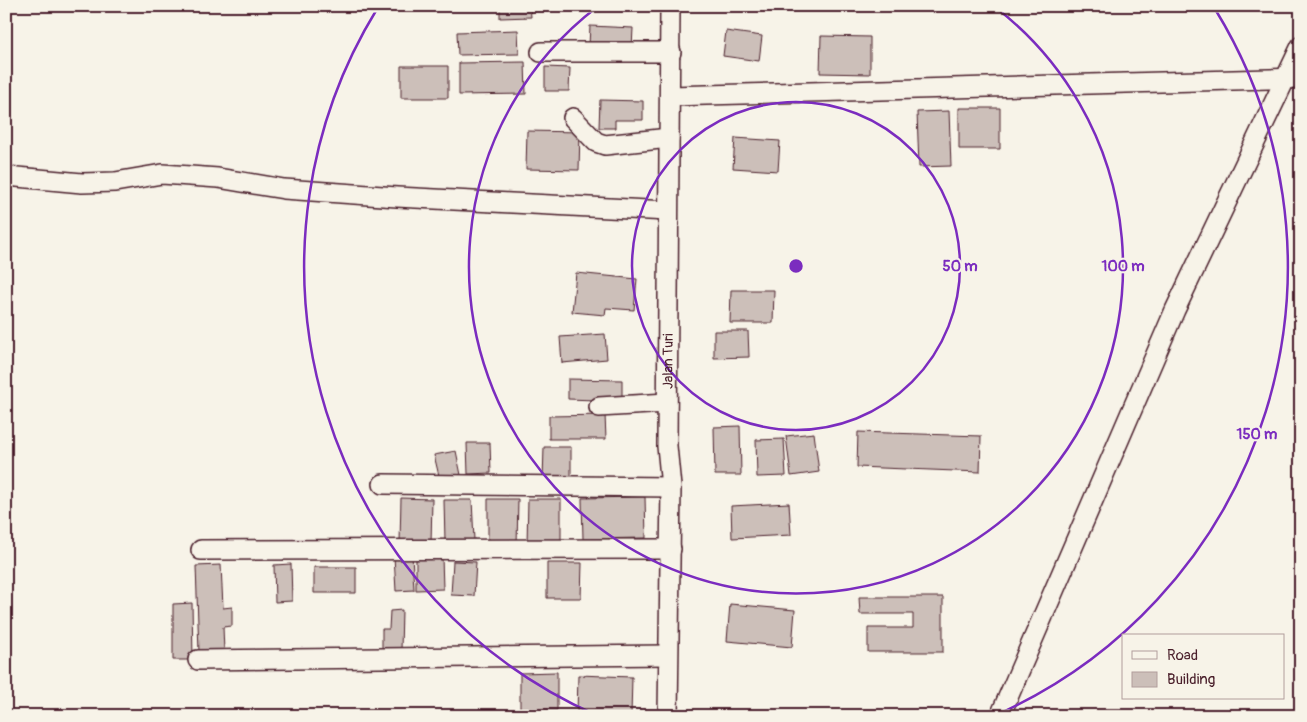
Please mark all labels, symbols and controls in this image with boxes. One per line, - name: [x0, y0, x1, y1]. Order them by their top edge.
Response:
- centre of rings: [787, 257, 805, 275]
- text: 50 m: [943, 257, 977, 276]
- text: 100 m: [1102, 257, 1144, 276]
- street label: Jalan Turi: [659, 333, 677, 389]
- text: 150 m: [1237, 425, 1277, 444]
- legend: [1122, 634, 1284, 700]
- text: Road: [1167, 646, 1198, 665]
- text: Building: [1167, 670, 1215, 689]

